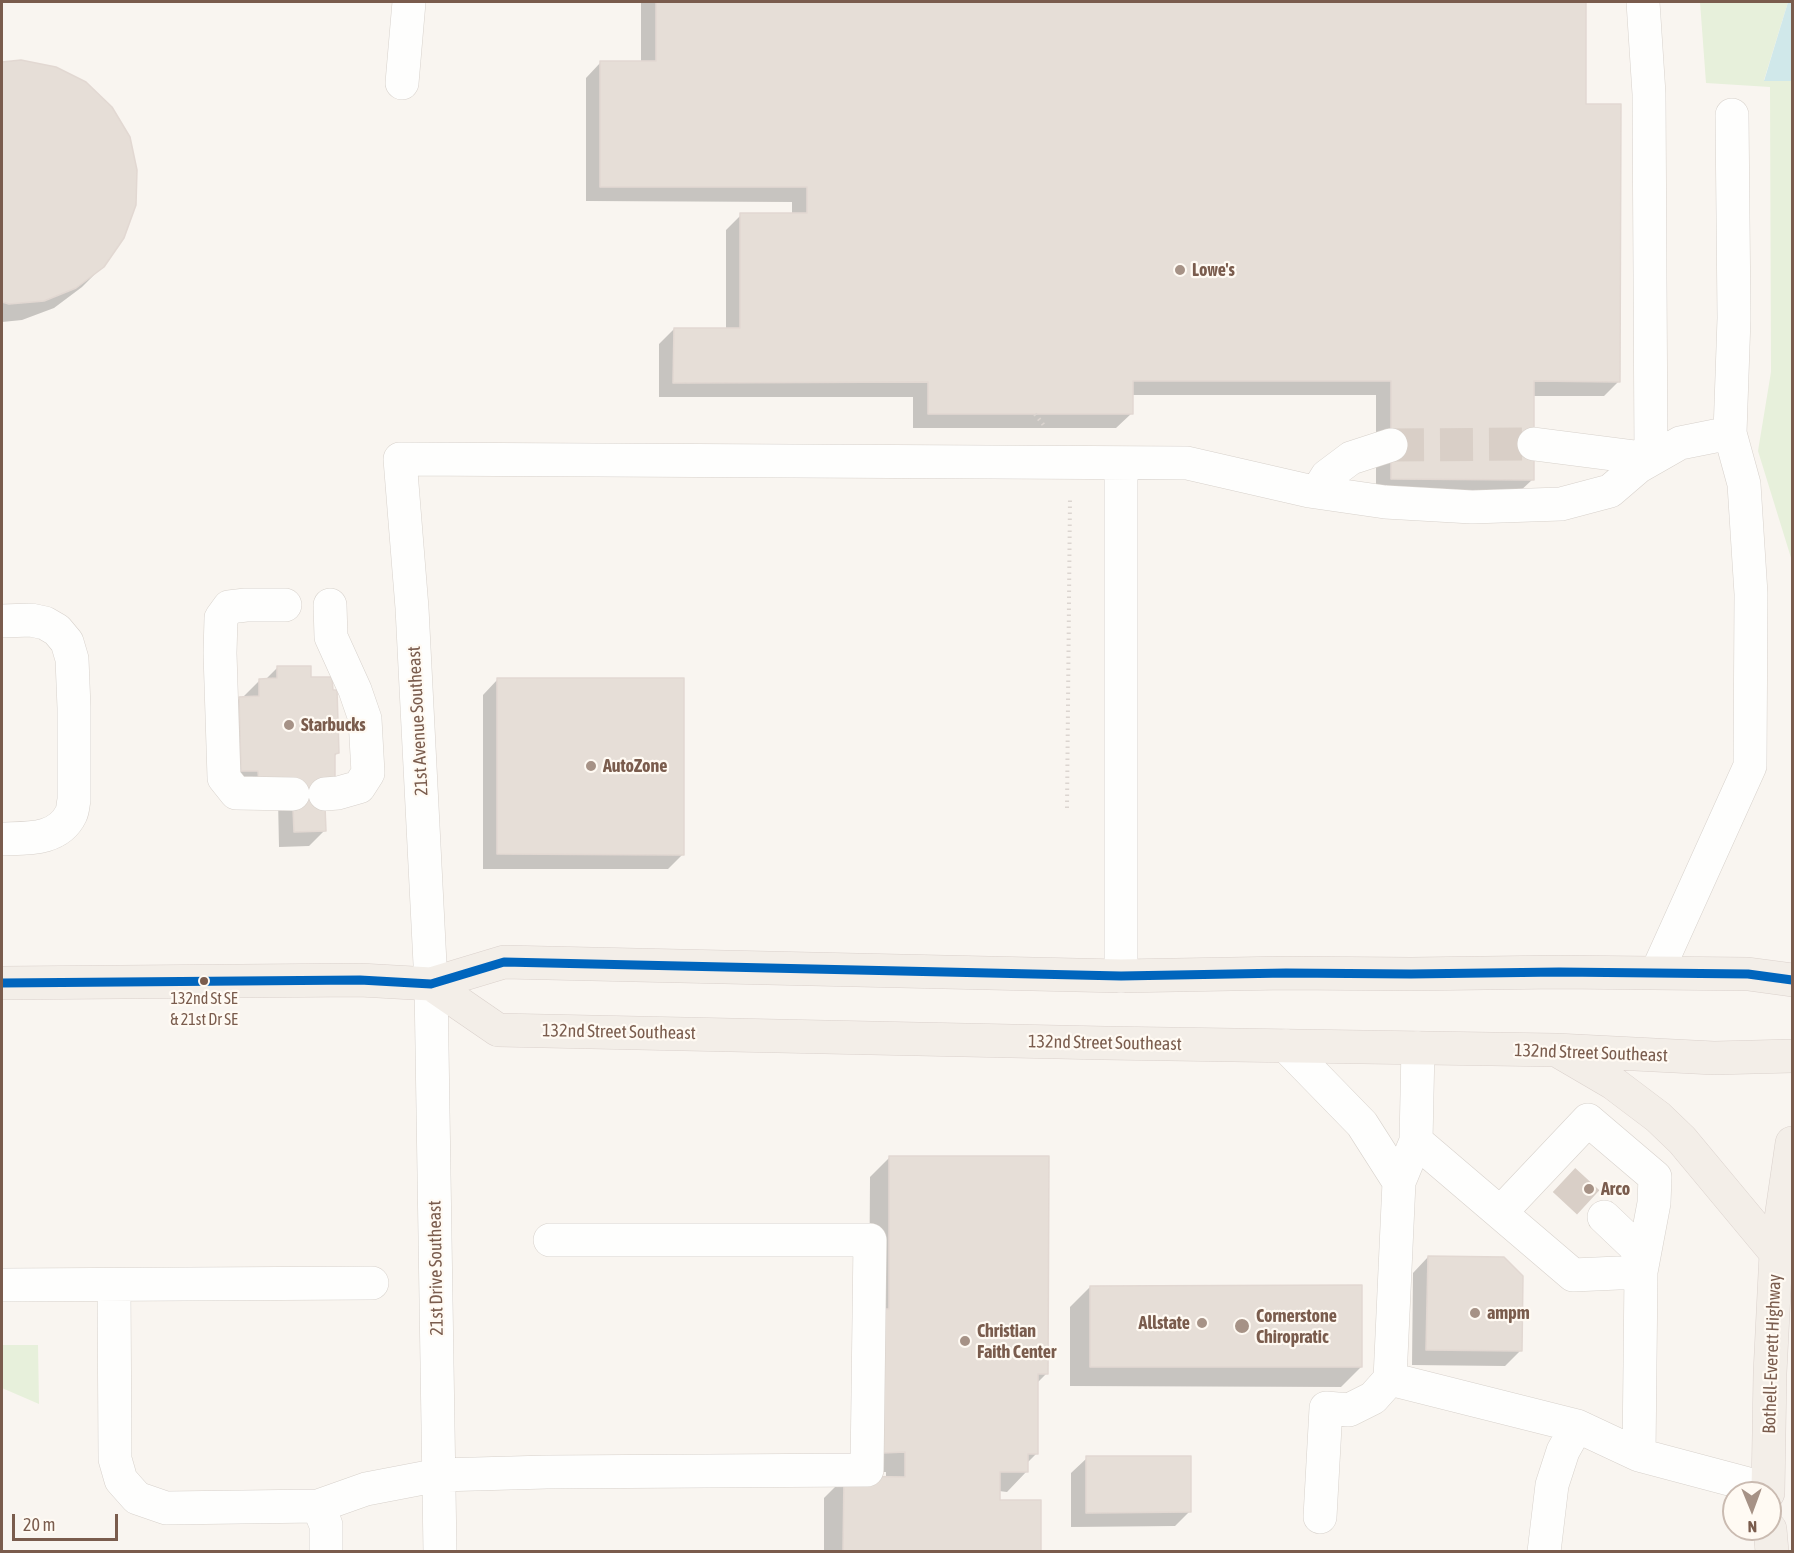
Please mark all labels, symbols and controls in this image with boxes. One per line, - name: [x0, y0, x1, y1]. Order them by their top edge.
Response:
- place label: Lowe's: [1192, 259, 1235, 281]
- marker: Lowe's: [1173, 263, 1187, 277]
- street label: 21st Avenue Southeast: [403, 646, 433, 796]
- place label: Starbucks: [301, 714, 366, 736]
- marker: Starbucks: [282, 718, 296, 732]
- place label: AutoZone: [603, 755, 667, 777]
- marker: AutoZone: [584, 759, 598, 773]
- marker: 132nd St SE & 21st Dr SE: [198, 975, 210, 987]
- place label: 132nd St SE & 21st Dr SE: [170, 989, 238, 1027]
- street label: 132nd Street Southeast: [542, 1020, 696, 1044]
- street label: 132nd Street Southeast: [1028, 1031, 1182, 1055]
- street label: 132nd Street Southeast: [1514, 1040, 1668, 1066]
- place label: Arco: [1601, 1178, 1630, 1200]
- marker: Arco: [1582, 1182, 1596, 1196]
- street label: 21st Drive Southeast: [424, 1200, 448, 1336]
- street label: Bothell-Everett Highway: [1758, 1274, 1786, 1434]
- place label: ampm: [1487, 1302, 1530, 1324]
- place label: Cornerstone Chiropratic: [1256, 1305, 1337, 1348]
- marker: ampm: [1468, 1306, 1482, 1320]
- place label: Allstate: [1139, 1312, 1190, 1334]
- marker: Allstate: [1195, 1316, 1209, 1330]
- marker: Cornerstone Chiropratic: [1233, 1317, 1251, 1335]
- place label: Christian Faith Center: [977, 1320, 1056, 1362]
- marker: Christian Faith Center: [958, 1334, 972, 1348]
- north arrow: [1722, 1481, 1782, 1541]
- scale bar: [15, 1502, 122, 1540]
- text: 20 m: [23, 1514, 55, 1535]
- text: N: [1747, 1518, 1757, 1536]

